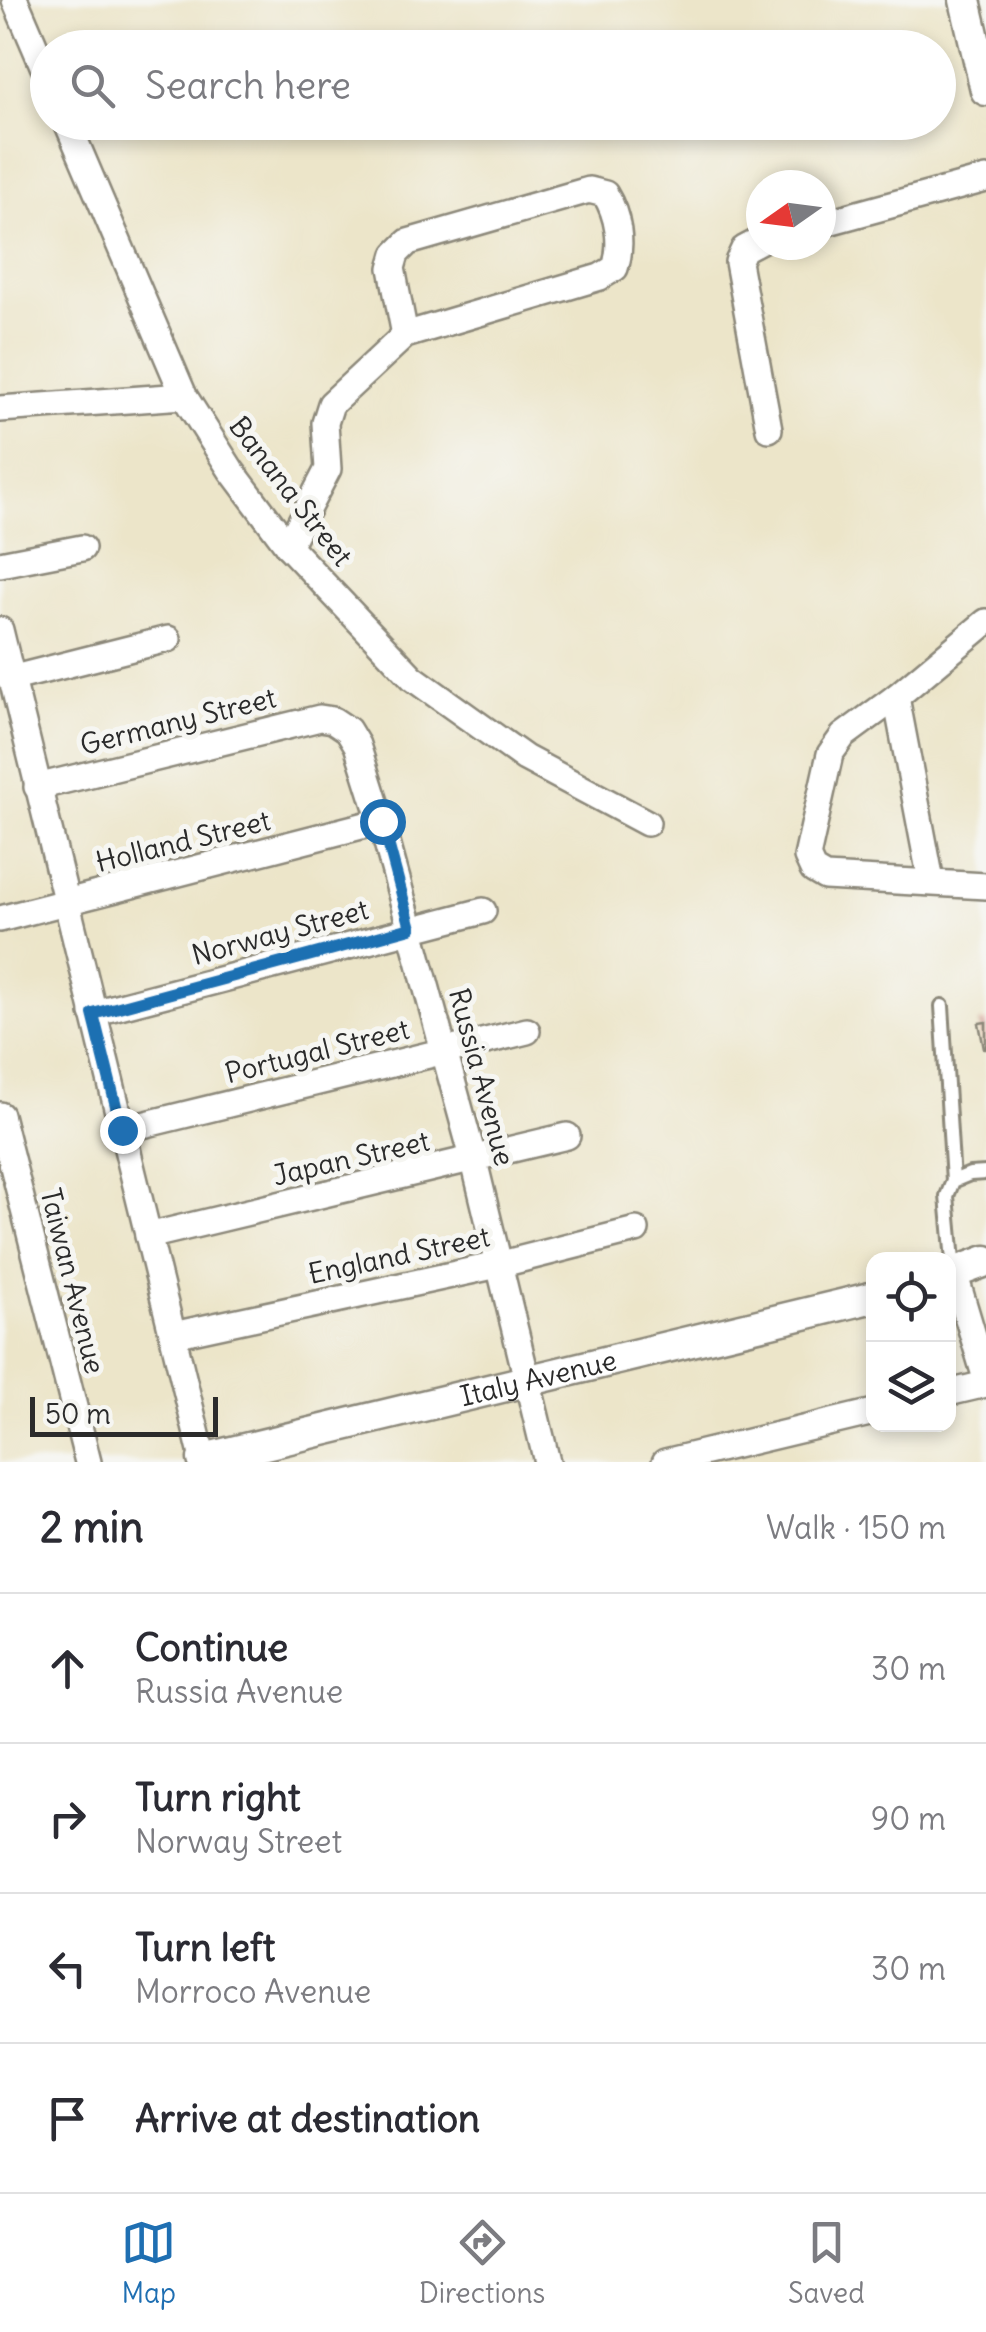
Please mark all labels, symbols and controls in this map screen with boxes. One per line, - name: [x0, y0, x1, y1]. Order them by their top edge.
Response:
- search box: [30, 30, 956, 140]
- icon: search: [65, 58, 120, 113]
- text: Search here: [145, 62, 351, 109]
- north arrow: [746, 170, 836, 260]
- street label: Banana Street: [221, 409, 361, 573]
- street label: Germany Street: [76, 679, 280, 763]
- route start: [360, 799, 406, 845]
- street label: Holland Street: [92, 802, 274, 880]
- street label: Norway Street: [188, 891, 372, 973]
- street label: Russia Avenue: [441, 984, 523, 1170]
- street label: Portugal Street: [221, 1011, 413, 1091]
- route end: [100, 1108, 146, 1154]
- street label: Japan Street: [269, 1122, 433, 1194]
- street label: Taiwan Avenue: [33, 1185, 113, 1377]
- street label: England Street: [305, 1218, 493, 1292]
- map controls: [866, 1252, 956, 1432]
- button: locate: [866, 1252, 956, 1342]
- street label: Italy Avenue: [456, 1342, 620, 1414]
- button: layers: [866, 1342, 956, 1432]
- scale bar: [30, 1392, 218, 1436]
- text: 50 m: [45, 1396, 111, 1432]
- text: 2 min: [40, 1501, 144, 1553]
- text: Walk · 150 m: [766, 1507, 946, 1548]
- text: Continue: [135, 1624, 288, 1671]
- icon: ahead: [40, 1641, 95, 1696]
- text: 30 m: [871, 1648, 946, 1689]
- text: Russia Avenue: [135, 1671, 343, 1712]
- text: Turn right: [135, 1774, 301, 1821]
- icon: right: [40, 1791, 95, 1846]
- text: 90 m: [871, 1798, 946, 1839]
- text: Norway Street: [135, 1821, 342, 1862]
- text: Turn left: [135, 1924, 275, 1971]
- icon: left: [40, 1941, 95, 1996]
- text: 30 m: [871, 1948, 946, 1989]
- text: Morroco Avenue: [135, 1971, 371, 2012]
- icon: arrive: [40, 2091, 95, 2146]
- text: Arrive at destination: [135, 2095, 480, 2142]
- tab: Map: [121, 2215, 176, 2311]
- tab: Directions: [419, 2215, 545, 2311]
- tab: Saved: [788, 2215, 865, 2311]

